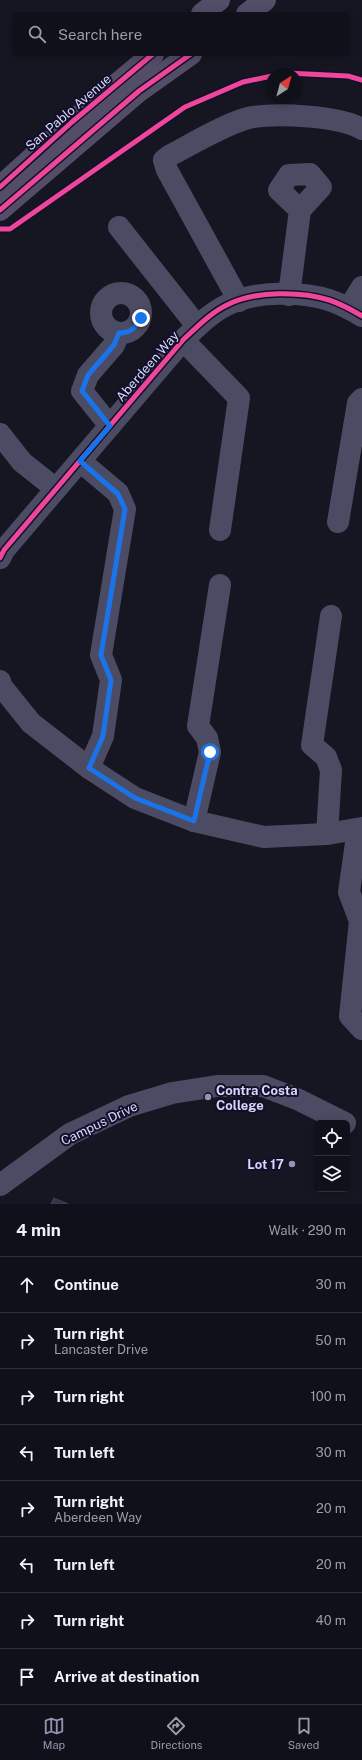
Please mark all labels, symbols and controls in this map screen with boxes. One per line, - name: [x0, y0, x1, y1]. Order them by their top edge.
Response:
- search box: [12, 12, 350, 56]
- icon: search: [26, 23, 48, 45]
- text: Search here: [58, 26, 142, 43]
- north arrow: [266, 68, 302, 104]
- street label: San Pablo Avenue: [23, 71, 114, 154]
- route end: [132, 309, 150, 327]
- street label: Aberdeen Way: [113, 328, 182, 404]
- route start: [201, 743, 219, 761]
- place label: Contra Costa College: [216, 1083, 298, 1113]
- marker: Contra Costa College: [203, 1092, 213, 1102]
- street label: Campus Drive: [58, 1098, 140, 1148]
- map controls: [314, 1120, 350, 1192]
- button: locate: [314, 1120, 350, 1156]
- button: layers: [314, 1156, 350, 1192]
- place label: Lot 17: [247, 1157, 284, 1172]
- marker: Lot 17: [287, 1159, 297, 1169]
- text: 4 min: [16, 1220, 61, 1240]
- text: Walk · 290 m: [268, 1223, 346, 1238]
- icon: ahead: [16, 1274, 38, 1296]
- text: Continue: [54, 1276, 119, 1293]
- text: 30 m: [316, 1277, 346, 1292]
- text: Turn right: [54, 1325, 124, 1342]
- icon: right: [16, 1330, 38, 1352]
- text: 50 m: [315, 1333, 346, 1348]
- text: Lancaster Drive: [54, 1342, 148, 1357]
- icon: right: [16, 1386, 38, 1408]
- text: Turn right: [54, 1388, 124, 1405]
- text: 100 m: [310, 1389, 346, 1404]
- icon: left: [16, 1442, 38, 1464]
- text: Turn left: [54, 1444, 115, 1461]
- text: 30 m: [316, 1445, 346, 1460]
- text: Turn right: [54, 1493, 124, 1510]
- icon: right: [16, 1498, 38, 1520]
- text: 20 m: [316, 1501, 346, 1516]
- text: Aberdeen Way: [54, 1510, 142, 1525]
- icon: left: [16, 1554, 38, 1576]
- text: Turn left: [54, 1556, 115, 1573]
- text: 20 m: [316, 1557, 346, 1572]
- icon: right: [16, 1610, 38, 1632]
- text: Turn right: [54, 1612, 124, 1629]
- text: 40 m: [315, 1613, 346, 1628]
- icon: arrive: [16, 1666, 38, 1688]
- text: Arrive at destination: [54, 1668, 199, 1685]
- tab: Map: [43, 1715, 65, 1751]
- tab: Directions: [151, 1715, 202, 1751]
- tab: Saved: [288, 1715, 319, 1751]

